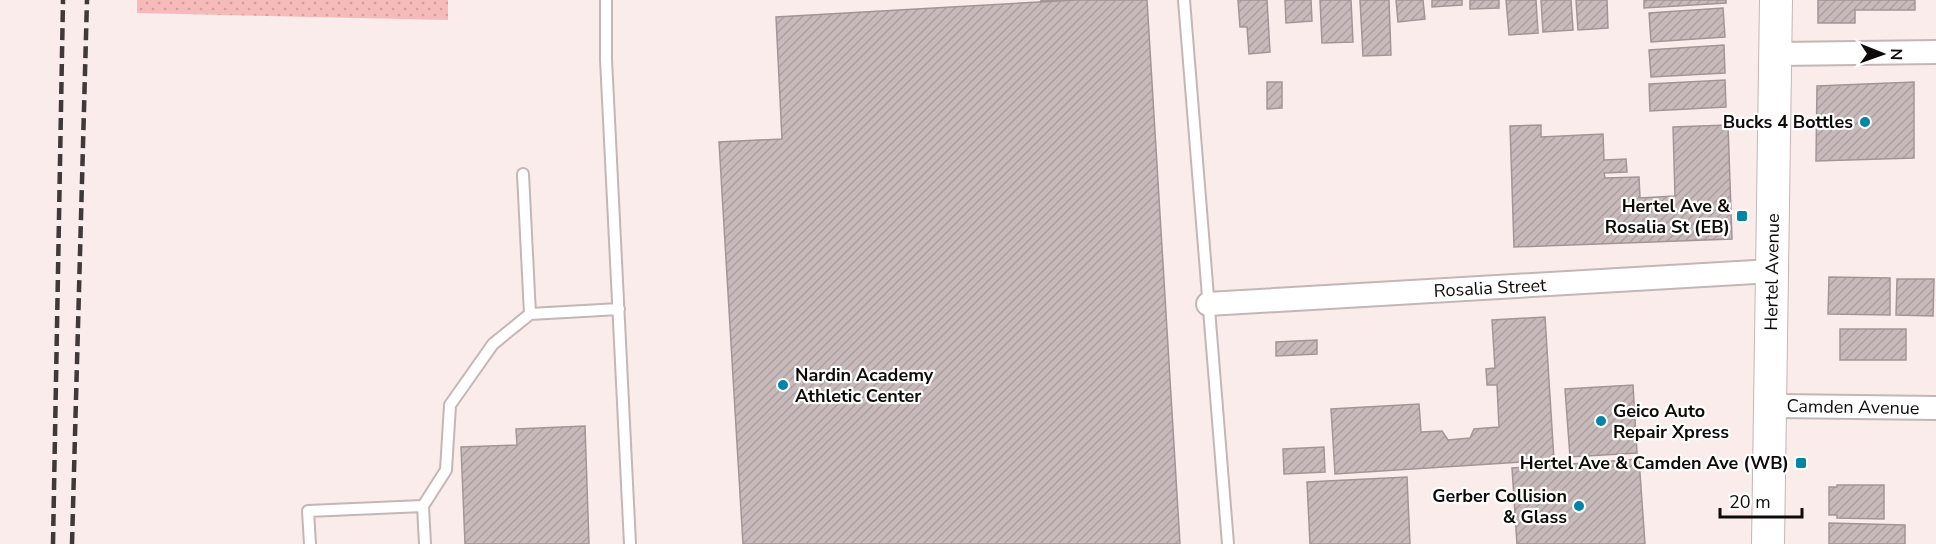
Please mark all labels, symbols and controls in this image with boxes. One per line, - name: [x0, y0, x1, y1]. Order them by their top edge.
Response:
- north arrow: [1852, 24, 1912, 84]
- text: N: [1885, 48, 1907, 60]
- place label: Bucks 4 Bottles: [1723, 110, 1853, 134]
- marker: Bucks 4 Bottles: [1858, 115, 1872, 129]
- place label: Hertel Ave & Rosalia St (EB): [1605, 194, 1731, 239]
- marker: Hertel Ave & Rosalia St (EB): [1735, 209, 1749, 223]
- street label: Hertel Avenue: [1759, 213, 1785, 331]
- street label: Rosalia Street: [1433, 273, 1548, 303]
- place label: Nardin Academy Athletic Center: [795, 363, 934, 408]
- marker: Nardin Academy Athletic Center: [776, 378, 790, 392]
- street label: Camden Avenue: [1786, 394, 1920, 420]
- place label: Geico Auto Repair Xpress: [1613, 399, 1729, 444]
- marker: Geico Auto Repair Xpress: [1594, 414, 1608, 428]
- place label: Hertel Ave & Camden Ave (WB): [1520, 451, 1789, 475]
- marker: Hertel Ave & Camden Ave (WB): [1794, 456, 1808, 470]
- scale bar: [1720, 481, 1802, 519]
- place label: Gerber Collision & Glass: [1432, 484, 1567, 529]
- text: 20 m: [1729, 490, 1771, 514]
- marker: Gerber Collision & Glass: [1572, 499, 1586, 513]

